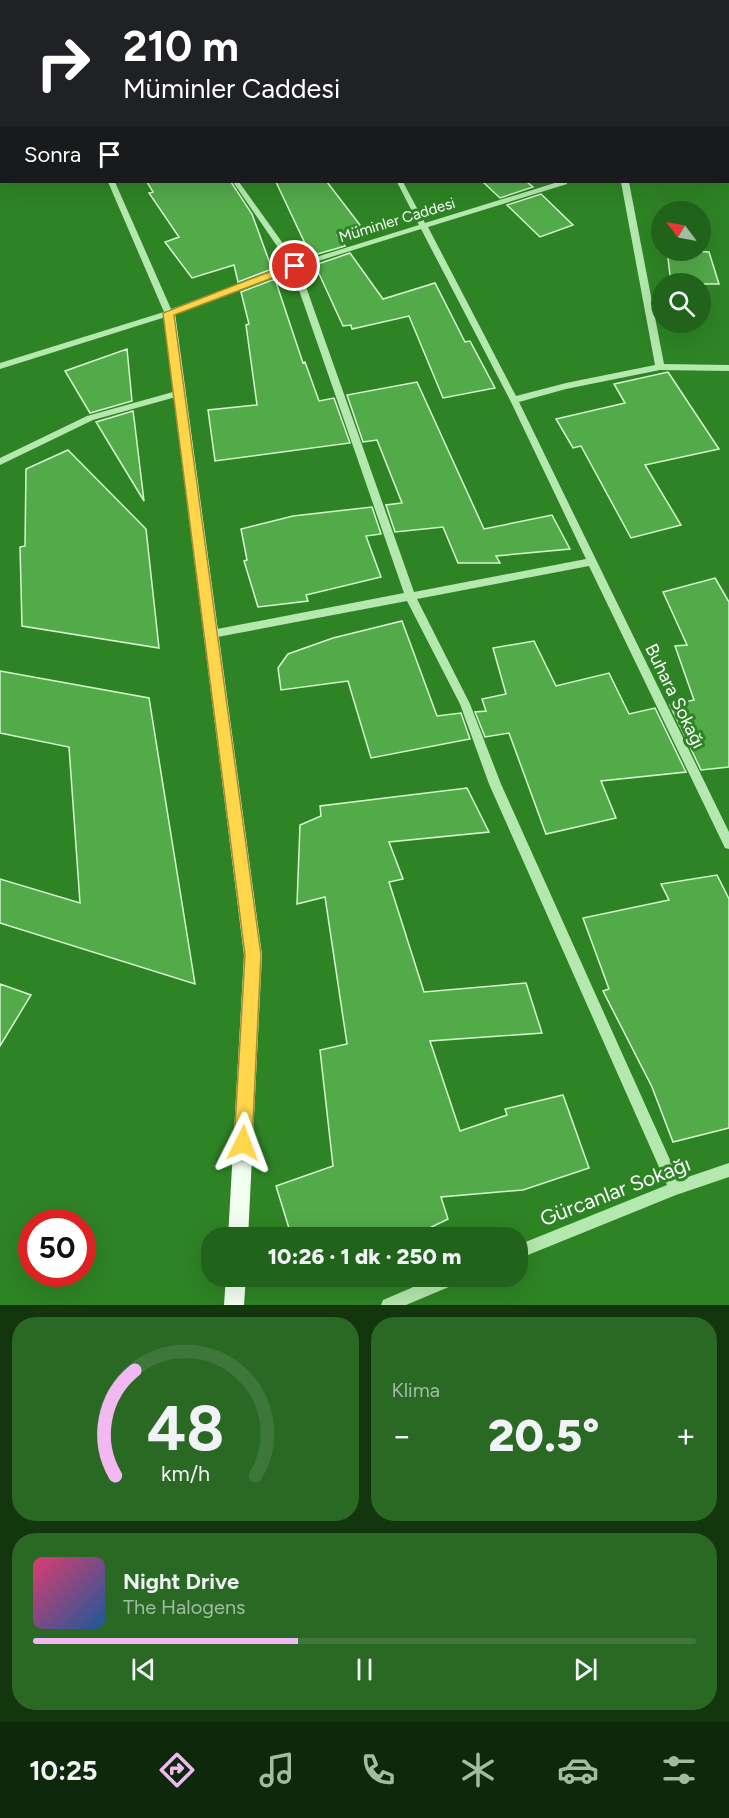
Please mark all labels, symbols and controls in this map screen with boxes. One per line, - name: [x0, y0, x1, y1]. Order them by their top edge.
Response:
- text: 210 m: [123, 21, 239, 72]
- icon: right: [24, 24, 102, 102]
- text: Müminler Caddesi: [123, 72, 340, 105]
- icon: arrive: [93, 138, 126, 171]
- text: Sonra: [24, 141, 81, 168]
- street label: Müminler Caddesi: [337, 194, 457, 246]
- north arrow: [651, 201, 711, 261]
- map controls: [651, 201, 711, 333]
- pin: [269, 240, 320, 291]
- icon: arrive: [278, 249, 311, 282]
- button: search: [651, 273, 711, 333]
- street label: Buhara Sokağı: [640, 640, 710, 752]
- position arrow: [211, 1111, 275, 1175]
- street label: Gürcanlar Sokağı: [536, 1151, 694, 1231]
- speed limit sign: 50: [18, 1209, 96, 1287]
- text: 10:26 · 1 dk · 250 m: [268, 1243, 461, 1270]
- text: Klima: [392, 1378, 440, 1402]
- text: 48: [146, 1391, 224, 1466]
- text: 20.5°: [488, 1408, 599, 1462]
- text: −: [392, 1416, 412, 1455]
- text: +: [675, 1416, 696, 1455]
- text: km/h: [161, 1461, 210, 1486]
- text: Night Drive: [123, 1568, 239, 1595]
- text: The Halogens: [123, 1595, 245, 1619]
- icon: previous: [127, 1653, 160, 1686]
- icon: pause: [348, 1653, 381, 1686]
- icon: next: [569, 1653, 602, 1686]
- icon: directions: [156, 1749, 198, 1791]
- icon: music: [256, 1749, 298, 1791]
- icon: phone: [357, 1749, 399, 1791]
- icon: climate: [457, 1749, 499, 1791]
- icon: car: [557, 1749, 599, 1791]
- icon: filters: [658, 1749, 700, 1791]
- text: 10:25: [29, 1754, 98, 1787]

